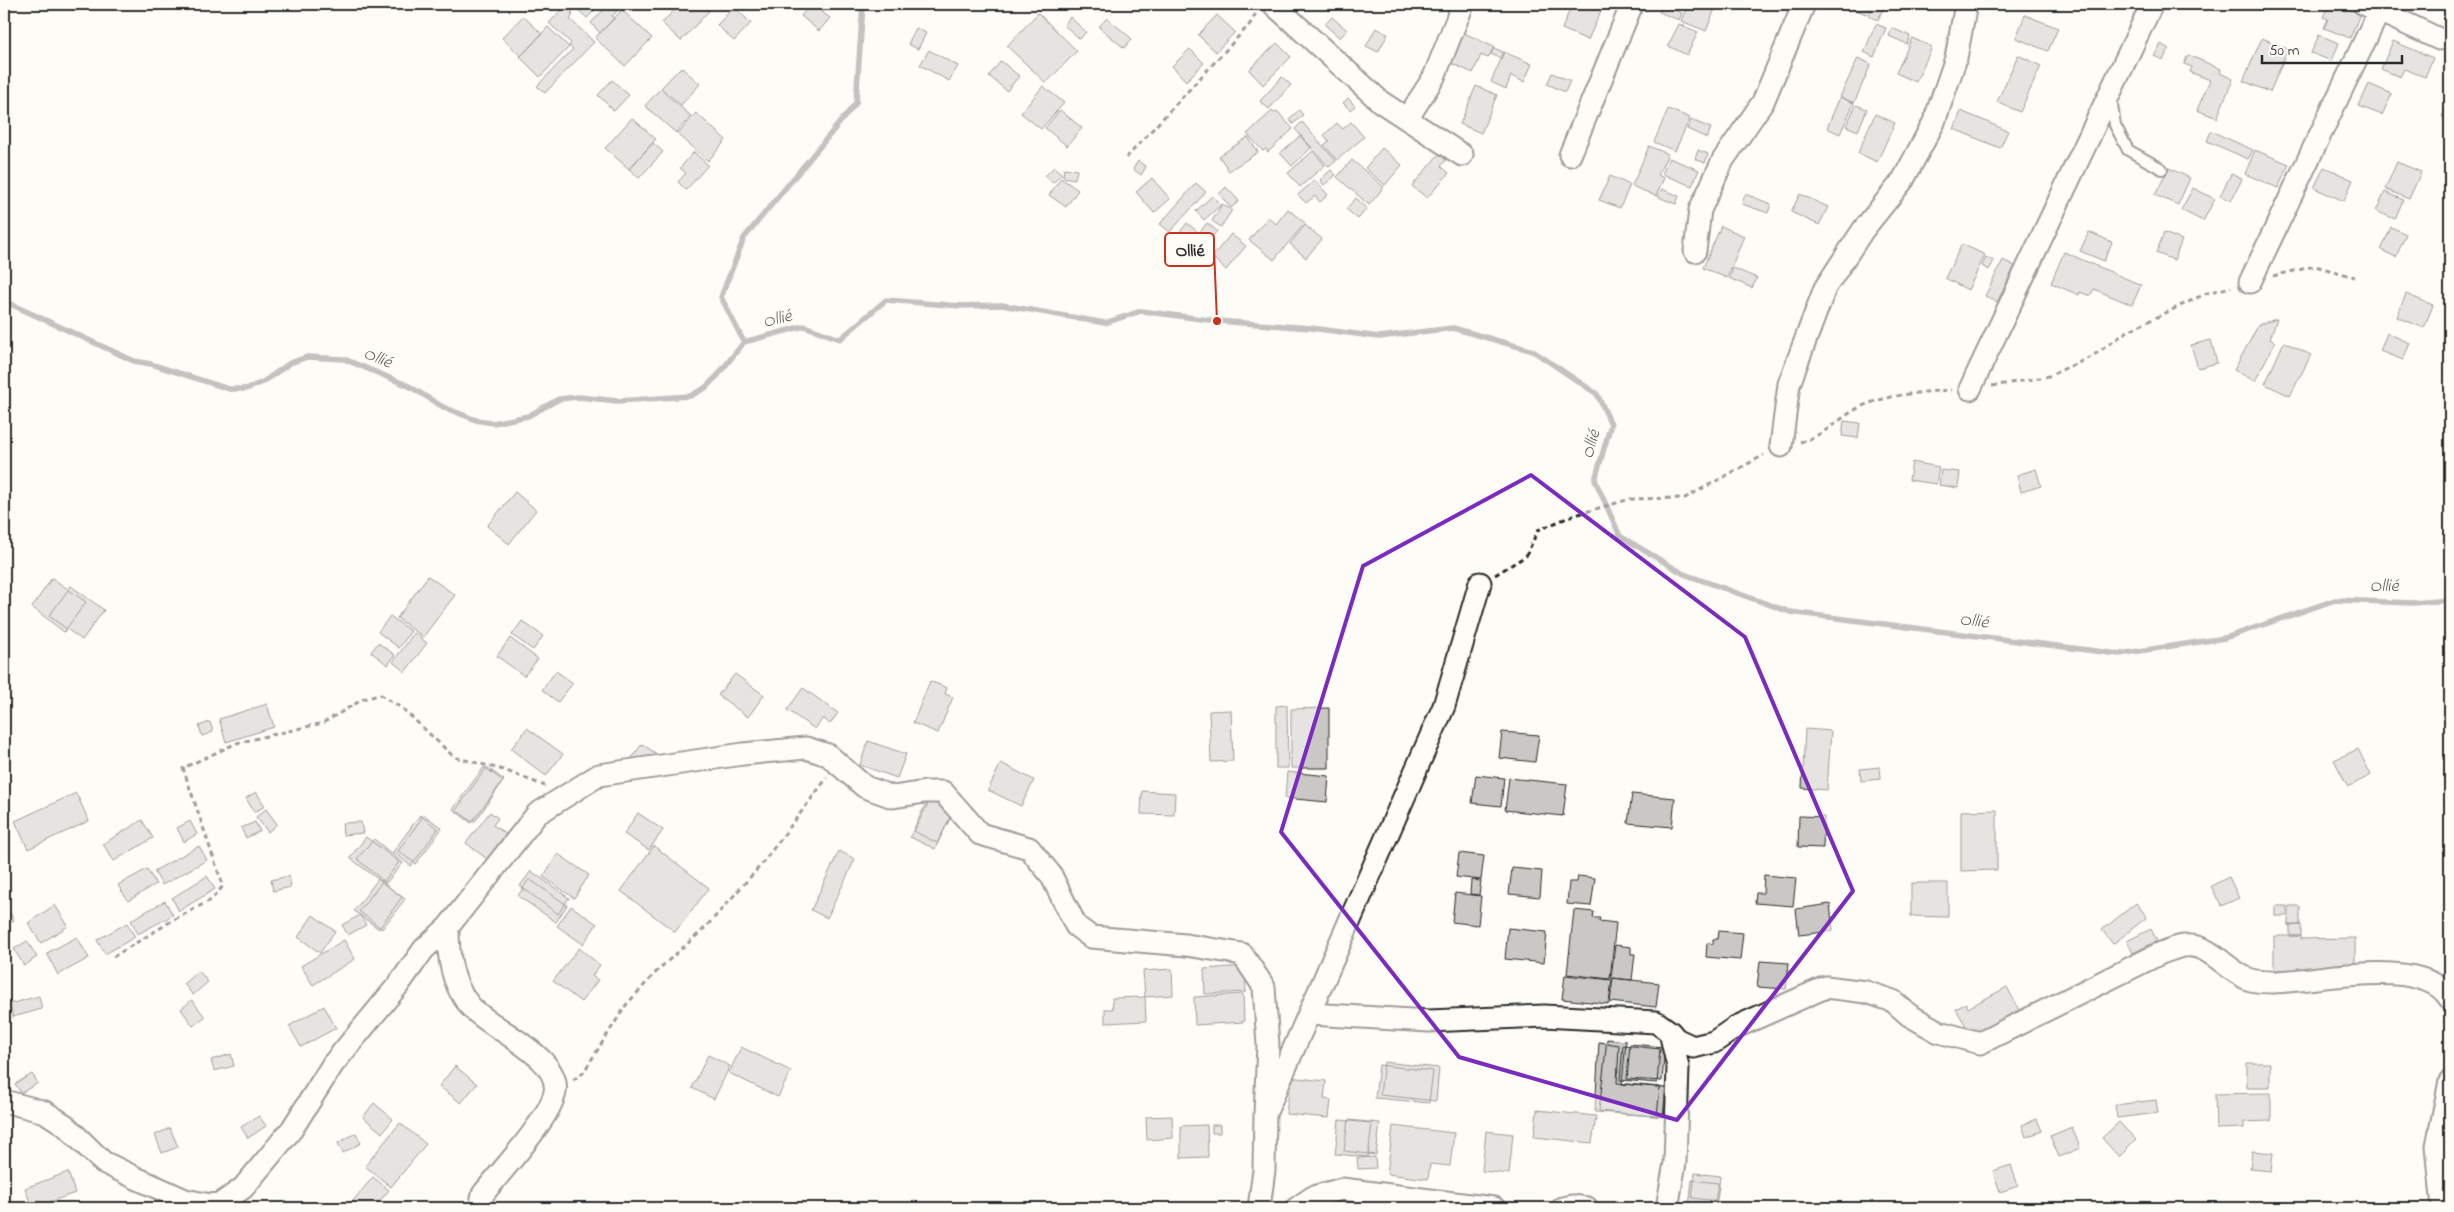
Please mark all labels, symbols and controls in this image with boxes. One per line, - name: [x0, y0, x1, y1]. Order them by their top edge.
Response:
- scale bar: [2262, 32, 2402, 64]
- text: 50 m: [2269, 40, 2300, 62]
- callout: Ollié: [1165, 233, 1214, 266]
- text: Ollié: [1175, 239, 1206, 265]
- water label: Ollié: [760, 304, 796, 336]
- water label: Ollié: [359, 341, 397, 377]
- water label: Ollié: [1575, 426, 1609, 462]
- water label: Ollié: [2369, 574, 2400, 600]
- water label: Ollié: [1958, 607, 1991, 637]

